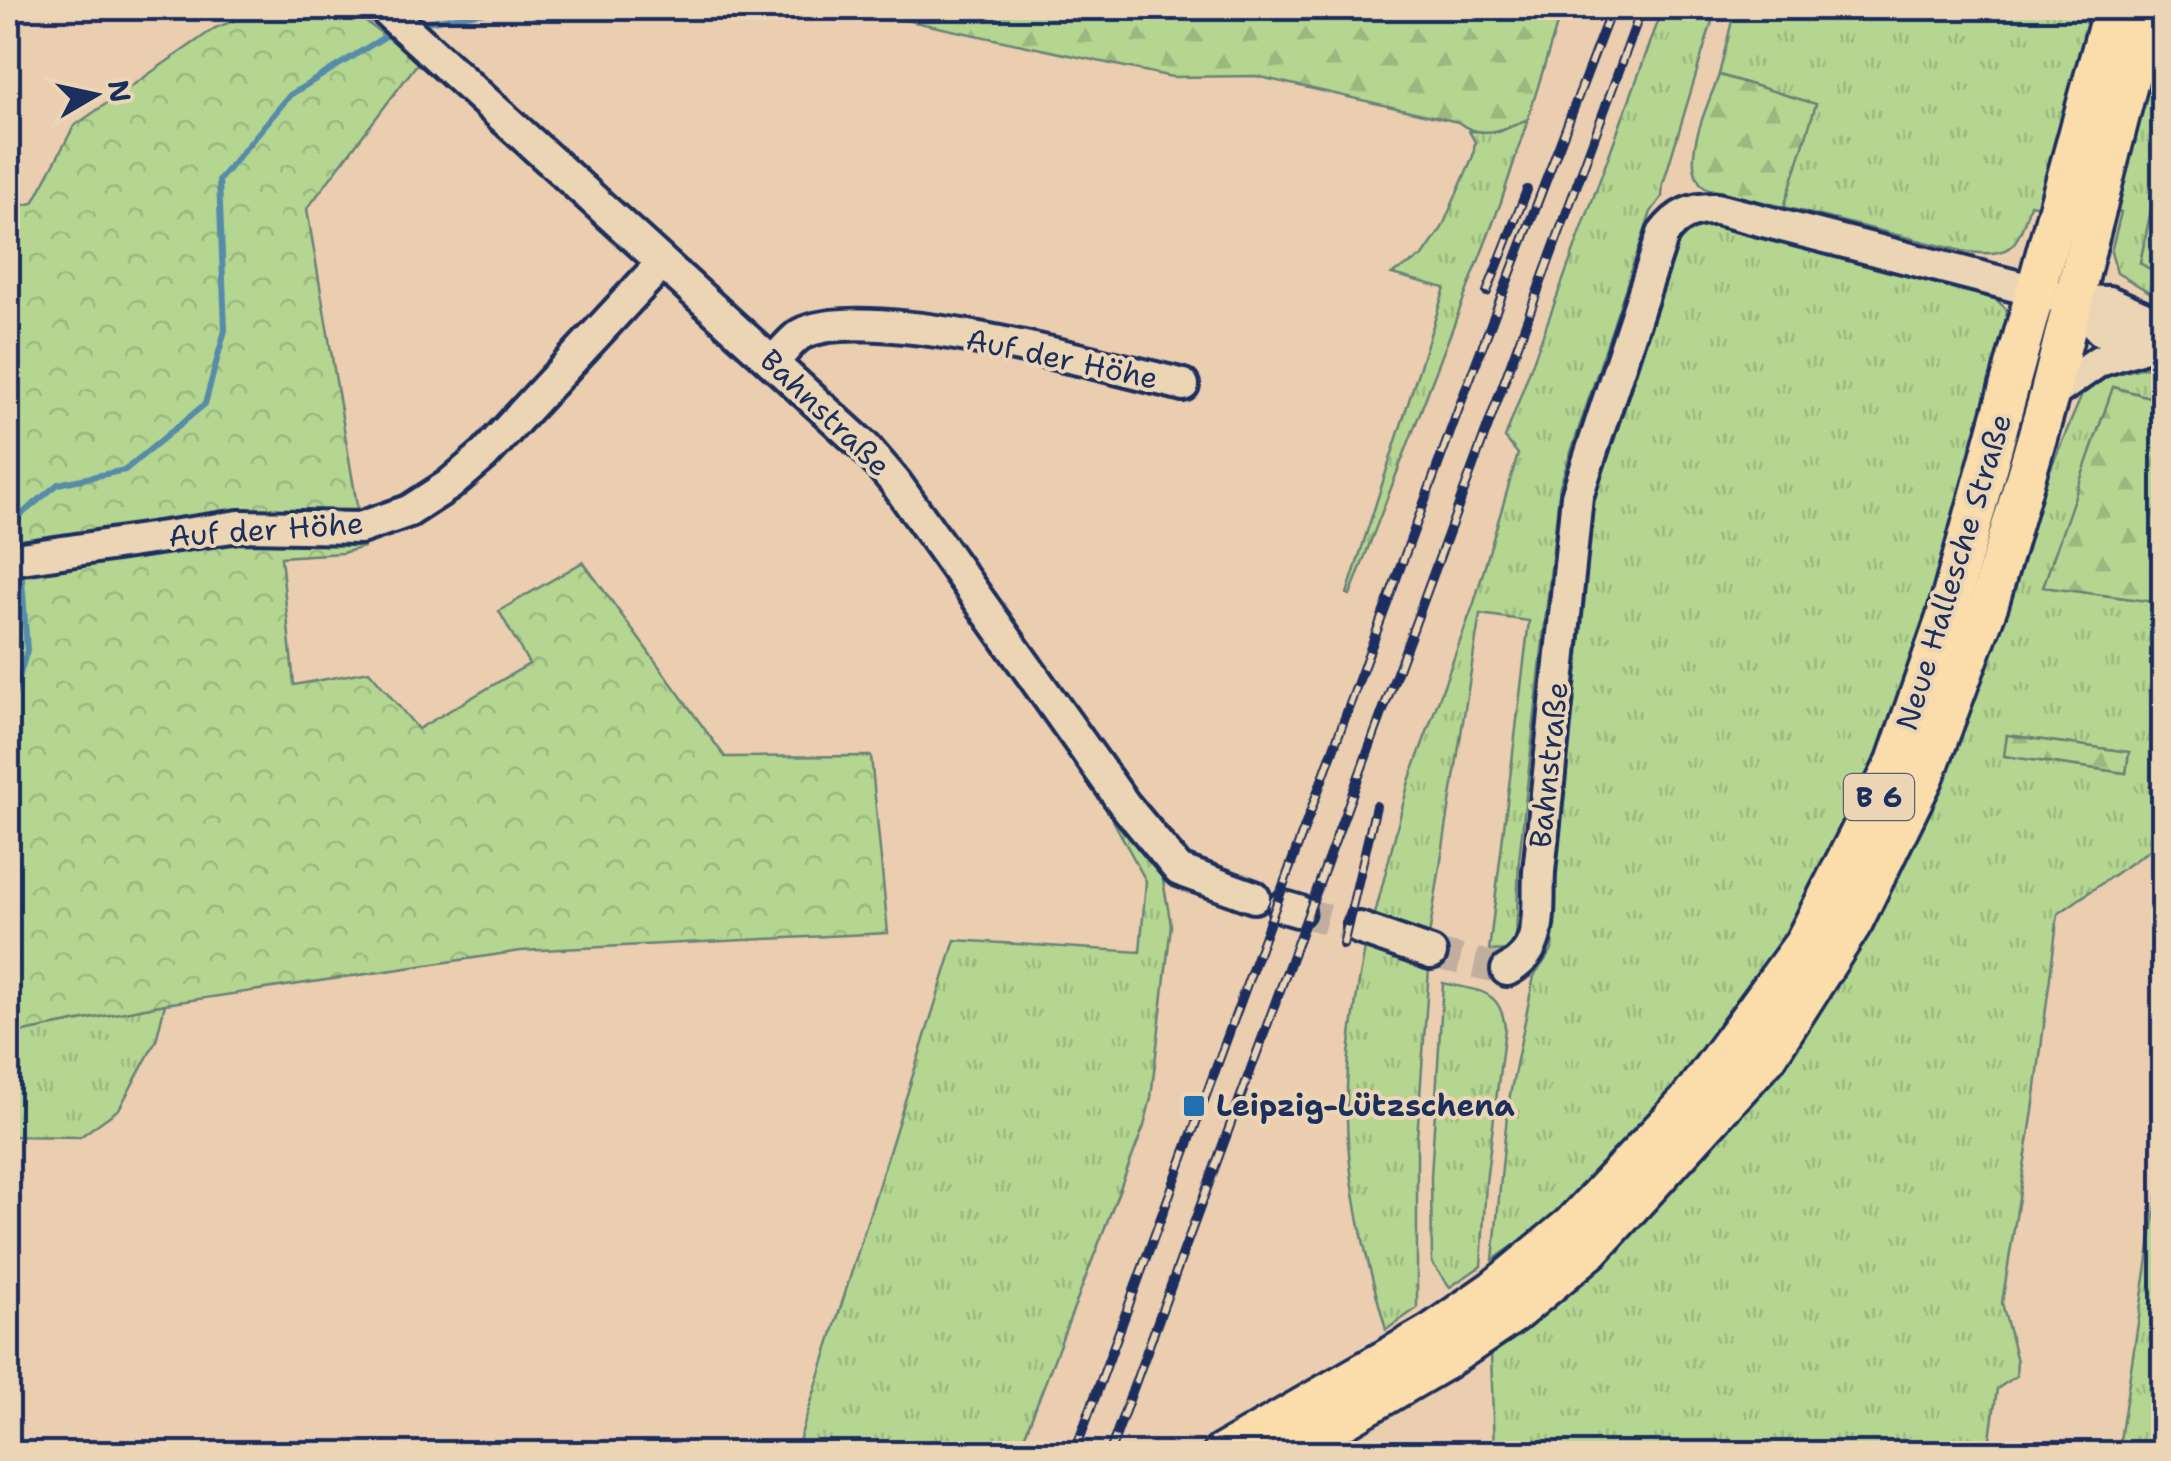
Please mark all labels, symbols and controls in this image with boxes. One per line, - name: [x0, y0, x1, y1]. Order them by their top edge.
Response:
- north arrow: [45, 45, 145, 145]
- text: N: [99, 77, 140, 105]
- street label: Auf der Höhe: [962, 318, 1162, 399]
- street label: Bahnstraße: [751, 340, 900, 485]
- street label: Neue Hallesche Straße: [1886, 408, 2021, 735]
- street label: Auf der Höhe: [167, 502, 365, 557]
- street label: Bahnstraße: [1519, 680, 1578, 850]
- road number: B 6: [1844, 774, 1914, 820]
- place label: Leipzig-Lützschena: [1216, 1085, 1515, 1126]
- marker: Leipzig-Lützschena: [1181, 1093, 1207, 1119]

